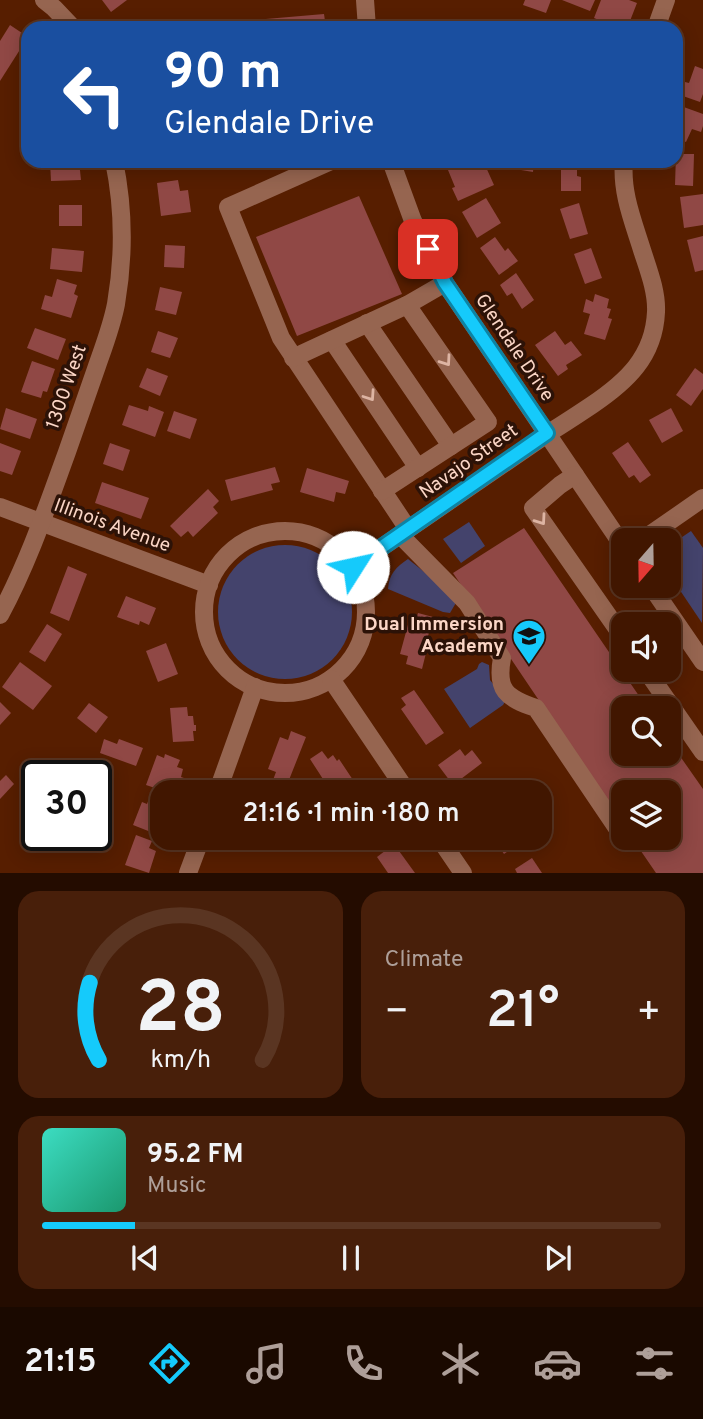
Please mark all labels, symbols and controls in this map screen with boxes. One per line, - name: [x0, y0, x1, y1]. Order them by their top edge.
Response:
- text: 90 m: [164, 44, 282, 106]
- icon: left: [49, 49, 140, 140]
- text: Glendale Drive: [164, 105, 374, 145]
- pin: [398, 219, 458, 279]
- icon: arrive: [409, 230, 447, 268]
- street label: Glendale Drive: [469, 290, 559, 406]
- street label: 1300 West: [41, 341, 93, 433]
- one-way arrow: [438, 353, 450, 366]
- one-way arrow: [362, 389, 375, 402]
- street label: Navajo Street: [415, 419, 523, 505]
- street label: Illinois Avenue: [50, 494, 174, 558]
- one-way arrow: [533, 512, 545, 525]
- north arrow: [611, 528, 681, 598]
- map controls: [611, 528, 681, 850]
- position arrow: [316, 530, 390, 604]
- button: sound: [611, 612, 681, 682]
- place label: Dual Immersion Academy: [364, 613, 504, 659]
- school or university icon: Dual Immersion Academy: [510, 617, 548, 666]
- button: search: [611, 696, 681, 766]
- speed limit sign: 30: [21, 760, 112, 851]
- button: layers: [611, 780, 681, 850]
- text: 21:16 · 1 min · 180 m: [243, 798, 459, 831]
- text: Climate: [385, 946, 463, 975]
- text: 28: [135, 967, 225, 1059]
- text: 21°: [486, 980, 560, 1046]
- text: −: [385, 989, 409, 1038]
- text: +: [636, 989, 661, 1038]
- text: km/h: [150, 1045, 211, 1077]
- text: 95.2 FM: [147, 1139, 244, 1172]
- text: Music: [147, 1172, 207, 1201]
- icon: previous: [126, 1239, 164, 1277]
- icon: pause: [332, 1239, 370, 1277]
- icon: next: [539, 1239, 577, 1277]
- icon: directions: [145, 1339, 194, 1388]
- icon: music: [242, 1339, 291, 1388]
- icon: phone: [339, 1339, 388, 1388]
- icon: climate: [436, 1339, 485, 1388]
- icon: car: [533, 1339, 582, 1388]
- icon: filters: [630, 1339, 679, 1388]
- text: 21:15: [24, 1343, 97, 1383]

